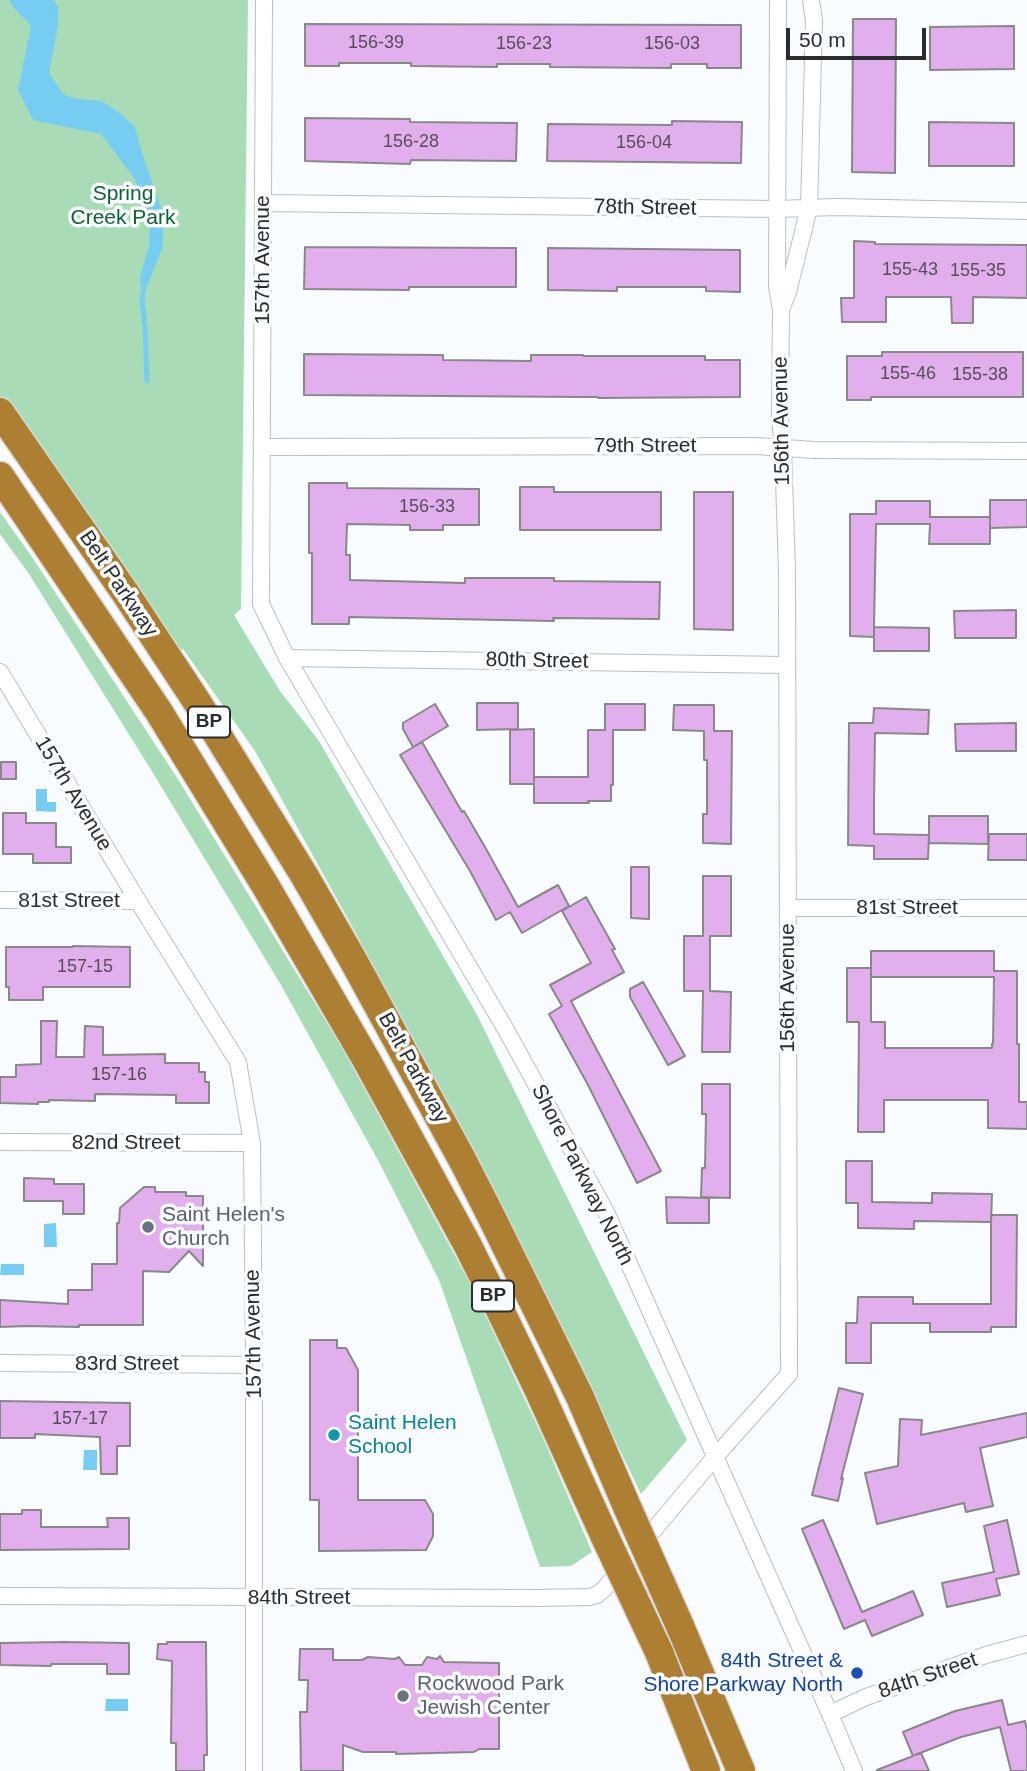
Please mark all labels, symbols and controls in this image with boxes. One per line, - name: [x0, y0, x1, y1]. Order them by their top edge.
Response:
- scale bar: [789, 14, 929, 58]
- text: 50 m: [799, 28, 846, 51]
- house number: 156-39: [348, 32, 404, 54]
- house number: 156-23: [496, 33, 552, 55]
- house number: 156-03: [644, 33, 700, 55]
- house number: 156-28: [383, 131, 439, 153]
- house number: 156-04: [616, 132, 672, 154]
- park label: Spring Creek Park: [70, 181, 176, 231]
- street label: 157th Avenue: [250, 195, 276, 325]
- street label: 78th Street: [593, 195, 697, 221]
- house number: 155-43: [882, 259, 938, 281]
- house number: 155-35: [950, 260, 1006, 282]
- street label: 156th Avenue: [768, 356, 796, 486]
- house number: 155-46: [880, 363, 936, 385]
- house number: 155-38: [952, 364, 1008, 386]
- street label: 79th Street: [594, 433, 696, 459]
- house number: 156-33: [399, 496, 455, 518]
- street label: Belt Parkway: [73, 526, 163, 642]
- street label: 80th Street: [485, 648, 589, 674]
- road number: BP: [188, 706, 230, 737]
- street label: 157th Avenue: [29, 732, 117, 856]
- street label: 81st Street: [18, 888, 120, 914]
- street label: 81st Street: [856, 895, 958, 921]
- street label: 156th Avenue: [775, 923, 801, 1053]
- house number: 157-15: [57, 956, 113, 978]
- street label: Belt Parkway: [372, 1008, 454, 1128]
- house number: 157-16: [91, 1064, 147, 1086]
- street label: Shore Parkway North: [525, 1080, 639, 1270]
- street label: 82nd Street: [72, 1130, 180, 1156]
- place label: Saint Helen's Church: [162, 1202, 285, 1252]
- marker: Saint Helen's Church: [140, 1219, 156, 1235]
- street label: 157th Avenue: [240, 1269, 268, 1399]
- road number: BP: [472, 1280, 514, 1312]
- street label: 83rd Street: [75, 1351, 179, 1377]
- house number: 157-17: [52, 1408, 108, 1430]
- place label: Saint Helen School: [348, 1410, 457, 1460]
- marker: Saint Helen School: [326, 1427, 342, 1443]
- street label: 84th Street: [248, 1585, 350, 1611]
- street label: 84th Street: [875, 1647, 981, 1705]
- place label: 84th Street & Shore Parkway North: [643, 1648, 843, 1698]
- marker: 84th Street & Shore Parkway North: [849, 1665, 865, 1681]
- place label: Rockwood Park Jewish Center: [417, 1671, 564, 1721]
- marker: Rockwood Park Jewish Center: [395, 1688, 411, 1704]

